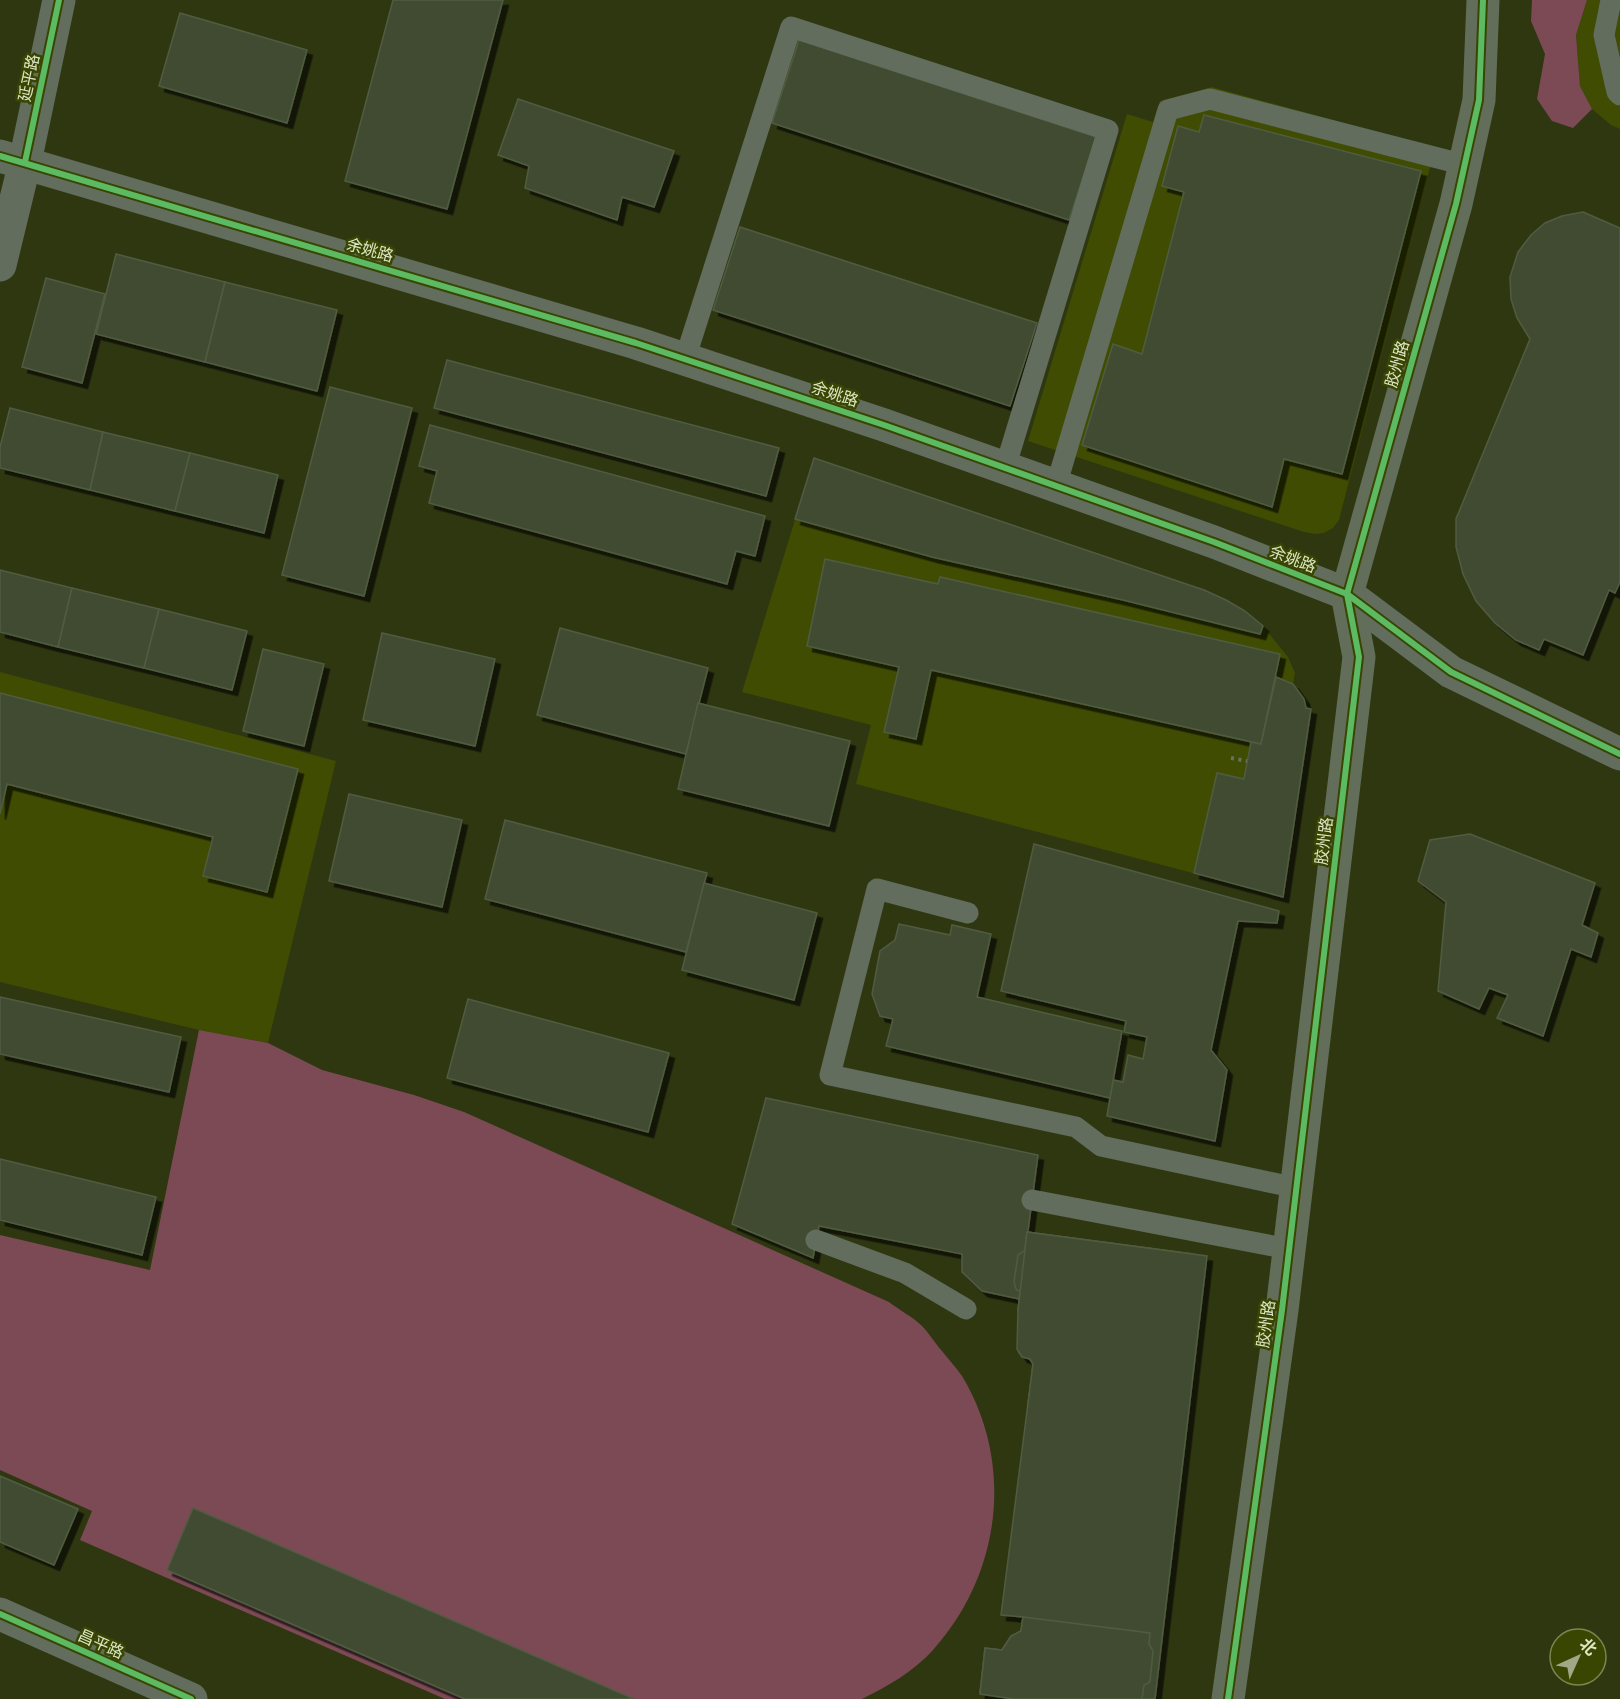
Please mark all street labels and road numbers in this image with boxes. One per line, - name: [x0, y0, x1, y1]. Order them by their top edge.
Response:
- street label: 延平路: [15, 53, 43, 103]
- street label: 余姚路: [344, 234, 396, 266]
- street label: 胶州路: [1381, 338, 1413, 390]
- street label: 余姚路: [809, 378, 861, 410]
- street label: 余姚路: [1267, 542, 1319, 576]
- street label: 胶州路: [1312, 816, 1336, 866]
- street label: 胶州路: [1253, 1299, 1279, 1349]
- street label: 昌平路: [75, 1626, 127, 1662]

